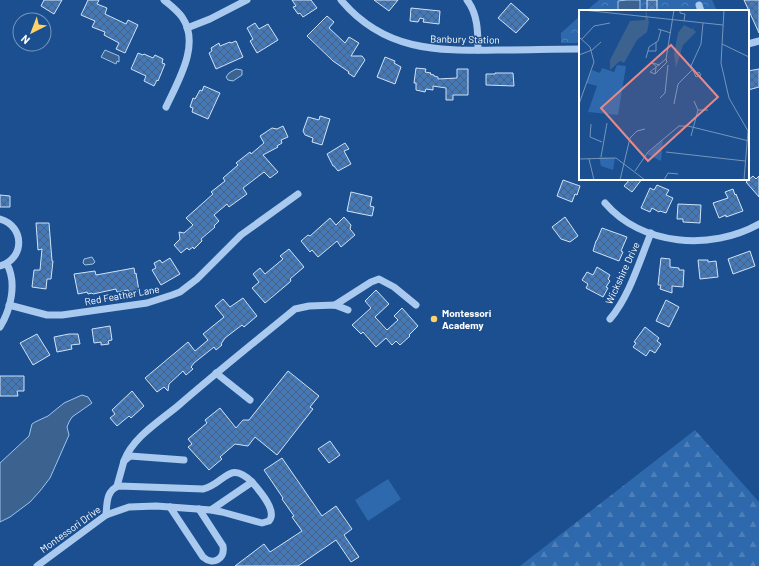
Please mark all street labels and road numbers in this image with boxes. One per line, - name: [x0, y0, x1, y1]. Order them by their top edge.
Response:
- street label: Banbury Station: [430, 32, 500, 46]
- street label: Wickshire Drive: [602, 240, 642, 306]
- street label: Red Feather Lane: [84, 283, 160, 307]
- street label: Montessori Drive: [37, 503, 103, 555]

